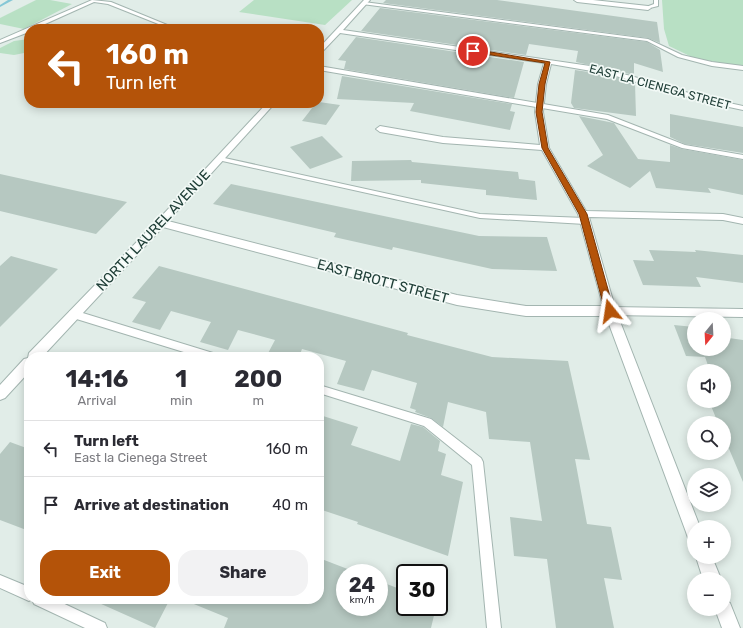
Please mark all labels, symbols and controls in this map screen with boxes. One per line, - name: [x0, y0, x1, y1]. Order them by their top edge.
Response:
- pin: [456, 34, 490, 68]
- text: 160 m: [106, 38, 189, 71]
- icon: left: [40, 40, 92, 92]
- icon: arrive: [462, 40, 484, 62]
- street label: EAST LA CIENEGA STREET: [588, 61, 732, 113]
- text: Turn left: [106, 72, 176, 94]
- street label: NORTH LAUREL AVENUE: [93, 166, 214, 294]
- street label: EAST BROTT STREET: [315, 256, 451, 307]
- position arrow: [589, 290, 631, 332]
- north arrow: [687, 312, 731, 356]
- map controls: [687, 312, 731, 616]
- button: sound: [687, 364, 731, 408]
- text: 14:16: [66, 365, 128, 393]
- text: 1: [175, 365, 187, 393]
- text: 200: [234, 365, 282, 393]
- text: Arrival: [78, 393, 117, 408]
- text: min: [170, 393, 193, 408]
- text: m: [253, 393, 264, 408]
- button: search: [687, 416, 731, 460]
- text: Turn left: [74, 432, 139, 450]
- icon: left: [40, 438, 62, 460]
- text: 160 m: [266, 440, 308, 458]
- text: East la Cienega Street: [74, 450, 207, 465]
- button: layers: [687, 468, 731, 512]
- icon: arrive: [40, 494, 62, 516]
- text: Arrive at destination: [74, 496, 229, 514]
- text: 40 m: [272, 496, 308, 514]
- button: +: [687, 520, 731, 564]
- button: Exit: [40, 550, 170, 596]
- button: Share: [178, 550, 308, 596]
- speed limit sign: 30: [396, 564, 448, 616]
- button: −: [687, 572, 731, 616]
- text: 24: [349, 573, 375, 597]
- text: km/h: [350, 594, 374, 606]

